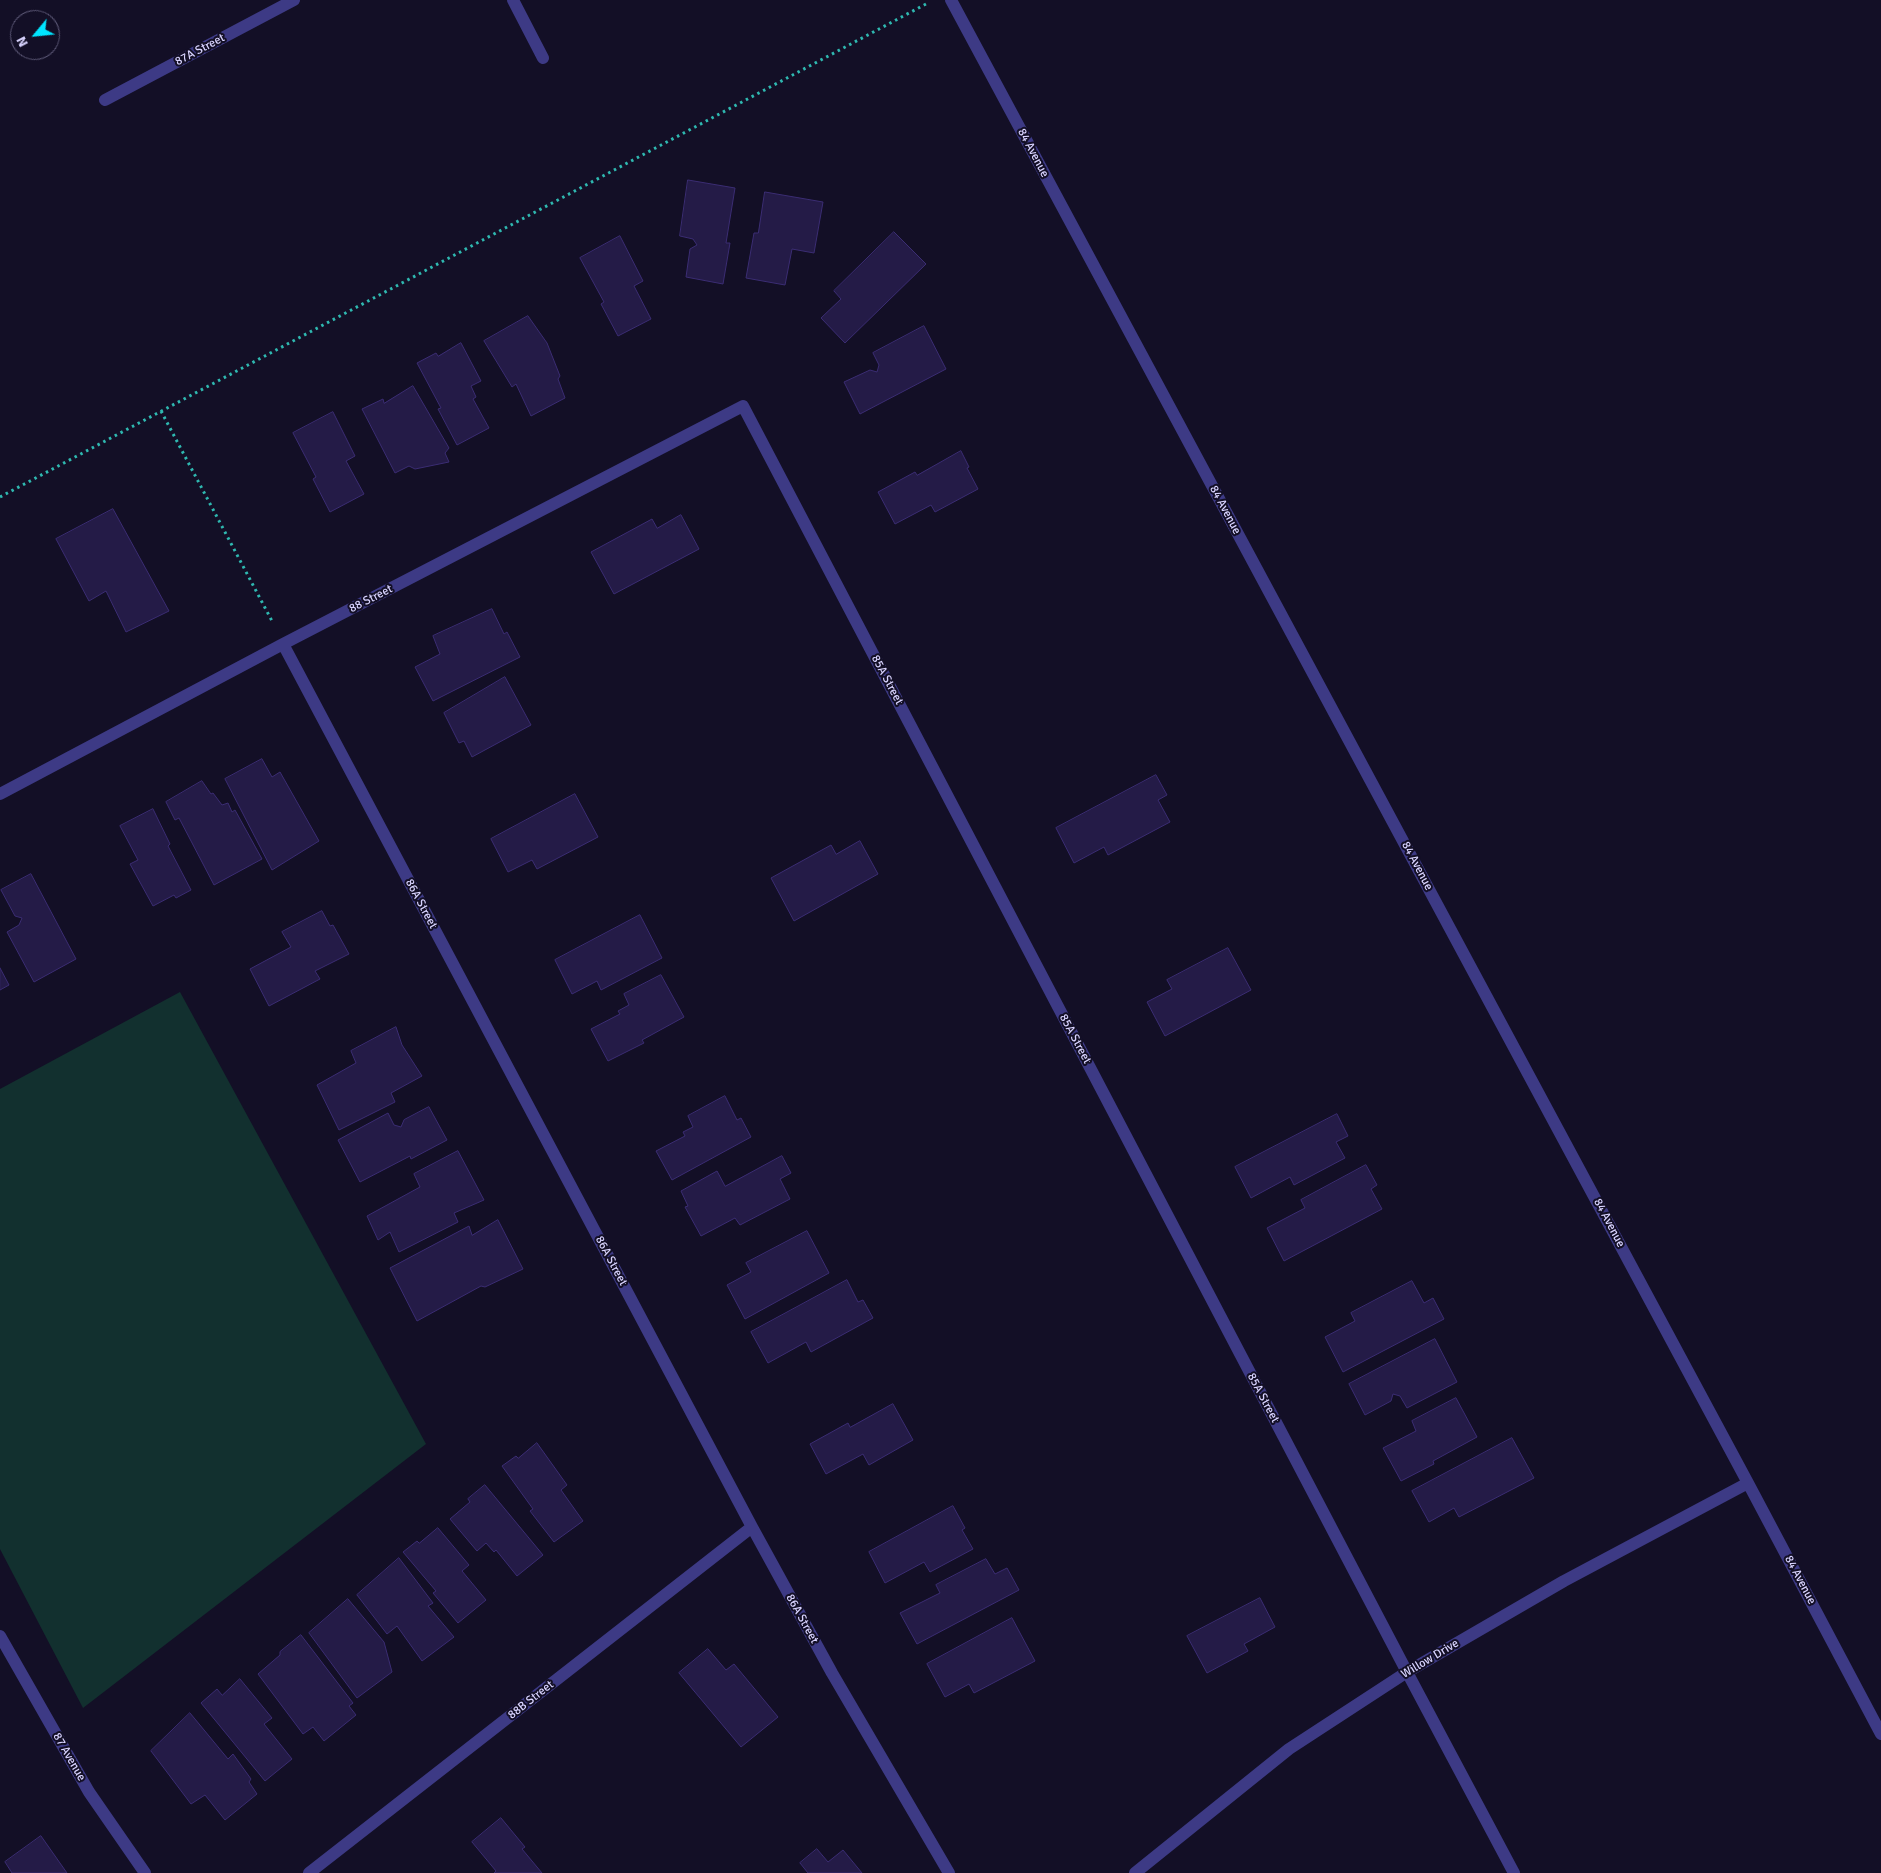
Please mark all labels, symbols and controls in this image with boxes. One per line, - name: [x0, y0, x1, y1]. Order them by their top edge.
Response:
- north arrow: [10, 10, 60, 60]
- street label: 87A Street: [173, 31, 227, 69]
- text: N: [12, 34, 32, 50]
- street label: 84 Avenue: [1014, 126, 1052, 180]
- street label: 84 Avenue: [1206, 483, 1244, 537]
- street label: 88 Street: [347, 582, 395, 616]
- street label: 85A Street: [868, 653, 906, 707]
- street label: 84 Avenue: [1398, 839, 1436, 893]
- street label: 86A Street: [402, 877, 440, 931]
- street label: 85A Street: [1056, 1012, 1094, 1066]
- street label: 84 Avenue: [1590, 1196, 1628, 1250]
- street label: 86A Street: [592, 1234, 630, 1288]
- street label: 85A Street: [1244, 1371, 1282, 1425]
- street label: 84 Avenue: [1781, 1553, 1819, 1607]
- street label: 86A Street: [783, 1592, 821, 1646]
- street label: Willow Drive: [1399, 1636, 1461, 1682]
- street label: 88B Street: [505, 1678, 557, 1722]
- street label: 87 Avenue: [49, 1730, 89, 1784]

